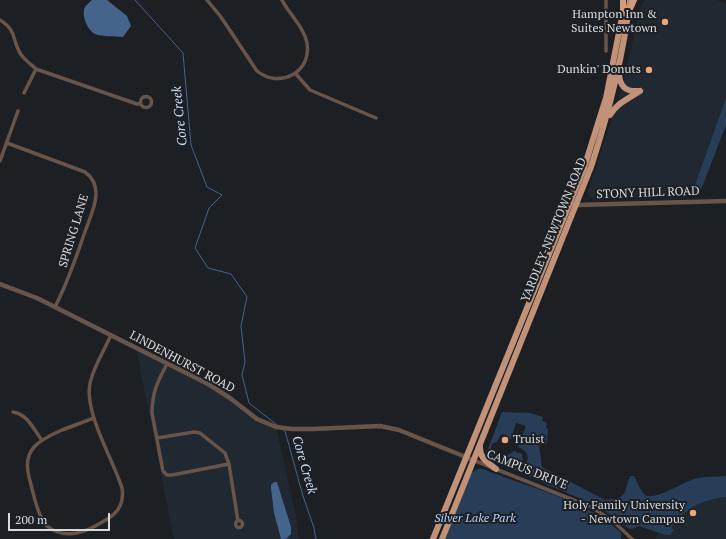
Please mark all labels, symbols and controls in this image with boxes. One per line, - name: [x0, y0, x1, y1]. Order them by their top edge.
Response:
- place label: Hampton Inn & Suites Newtown: [571, 8, 657, 36]
- marker: Hampton Inn & Suites Newtown: [660, 17, 670, 27]
- place label: Dunkin' Donuts: [557, 63, 641, 77]
- marker: Dunkin' Donuts: [644, 65, 654, 75]
- water label: Core Creek: [169, 85, 191, 147]
- street label: YARDLEY-NEWTOWN ROAD: [518, 156, 590, 304]
- street label: STONY HILL ROAD: [596, 184, 700, 202]
- street label: SPRING LANE: [56, 193, 92, 269]
- street label: LINDENHURST ROAD: [127, 328, 237, 396]
- place label: Truist: [513, 433, 545, 447]
- water label: Core Creek: [288, 434, 320, 496]
- marker: Truist: [500, 435, 510, 445]
- street label: CAMPUS DRIVE: [484, 447, 570, 493]
- place label: Holy Family University - Newtown Campus: [563, 499, 685, 527]
- scale bar: [10, 505, 112, 531]
- marker: Holy Family University - Newtown Campus: [688, 508, 698, 518]
- text: 200 m: [15, 512, 47, 527]
- park label: Silver Lake Park: [434, 512, 516, 526]

